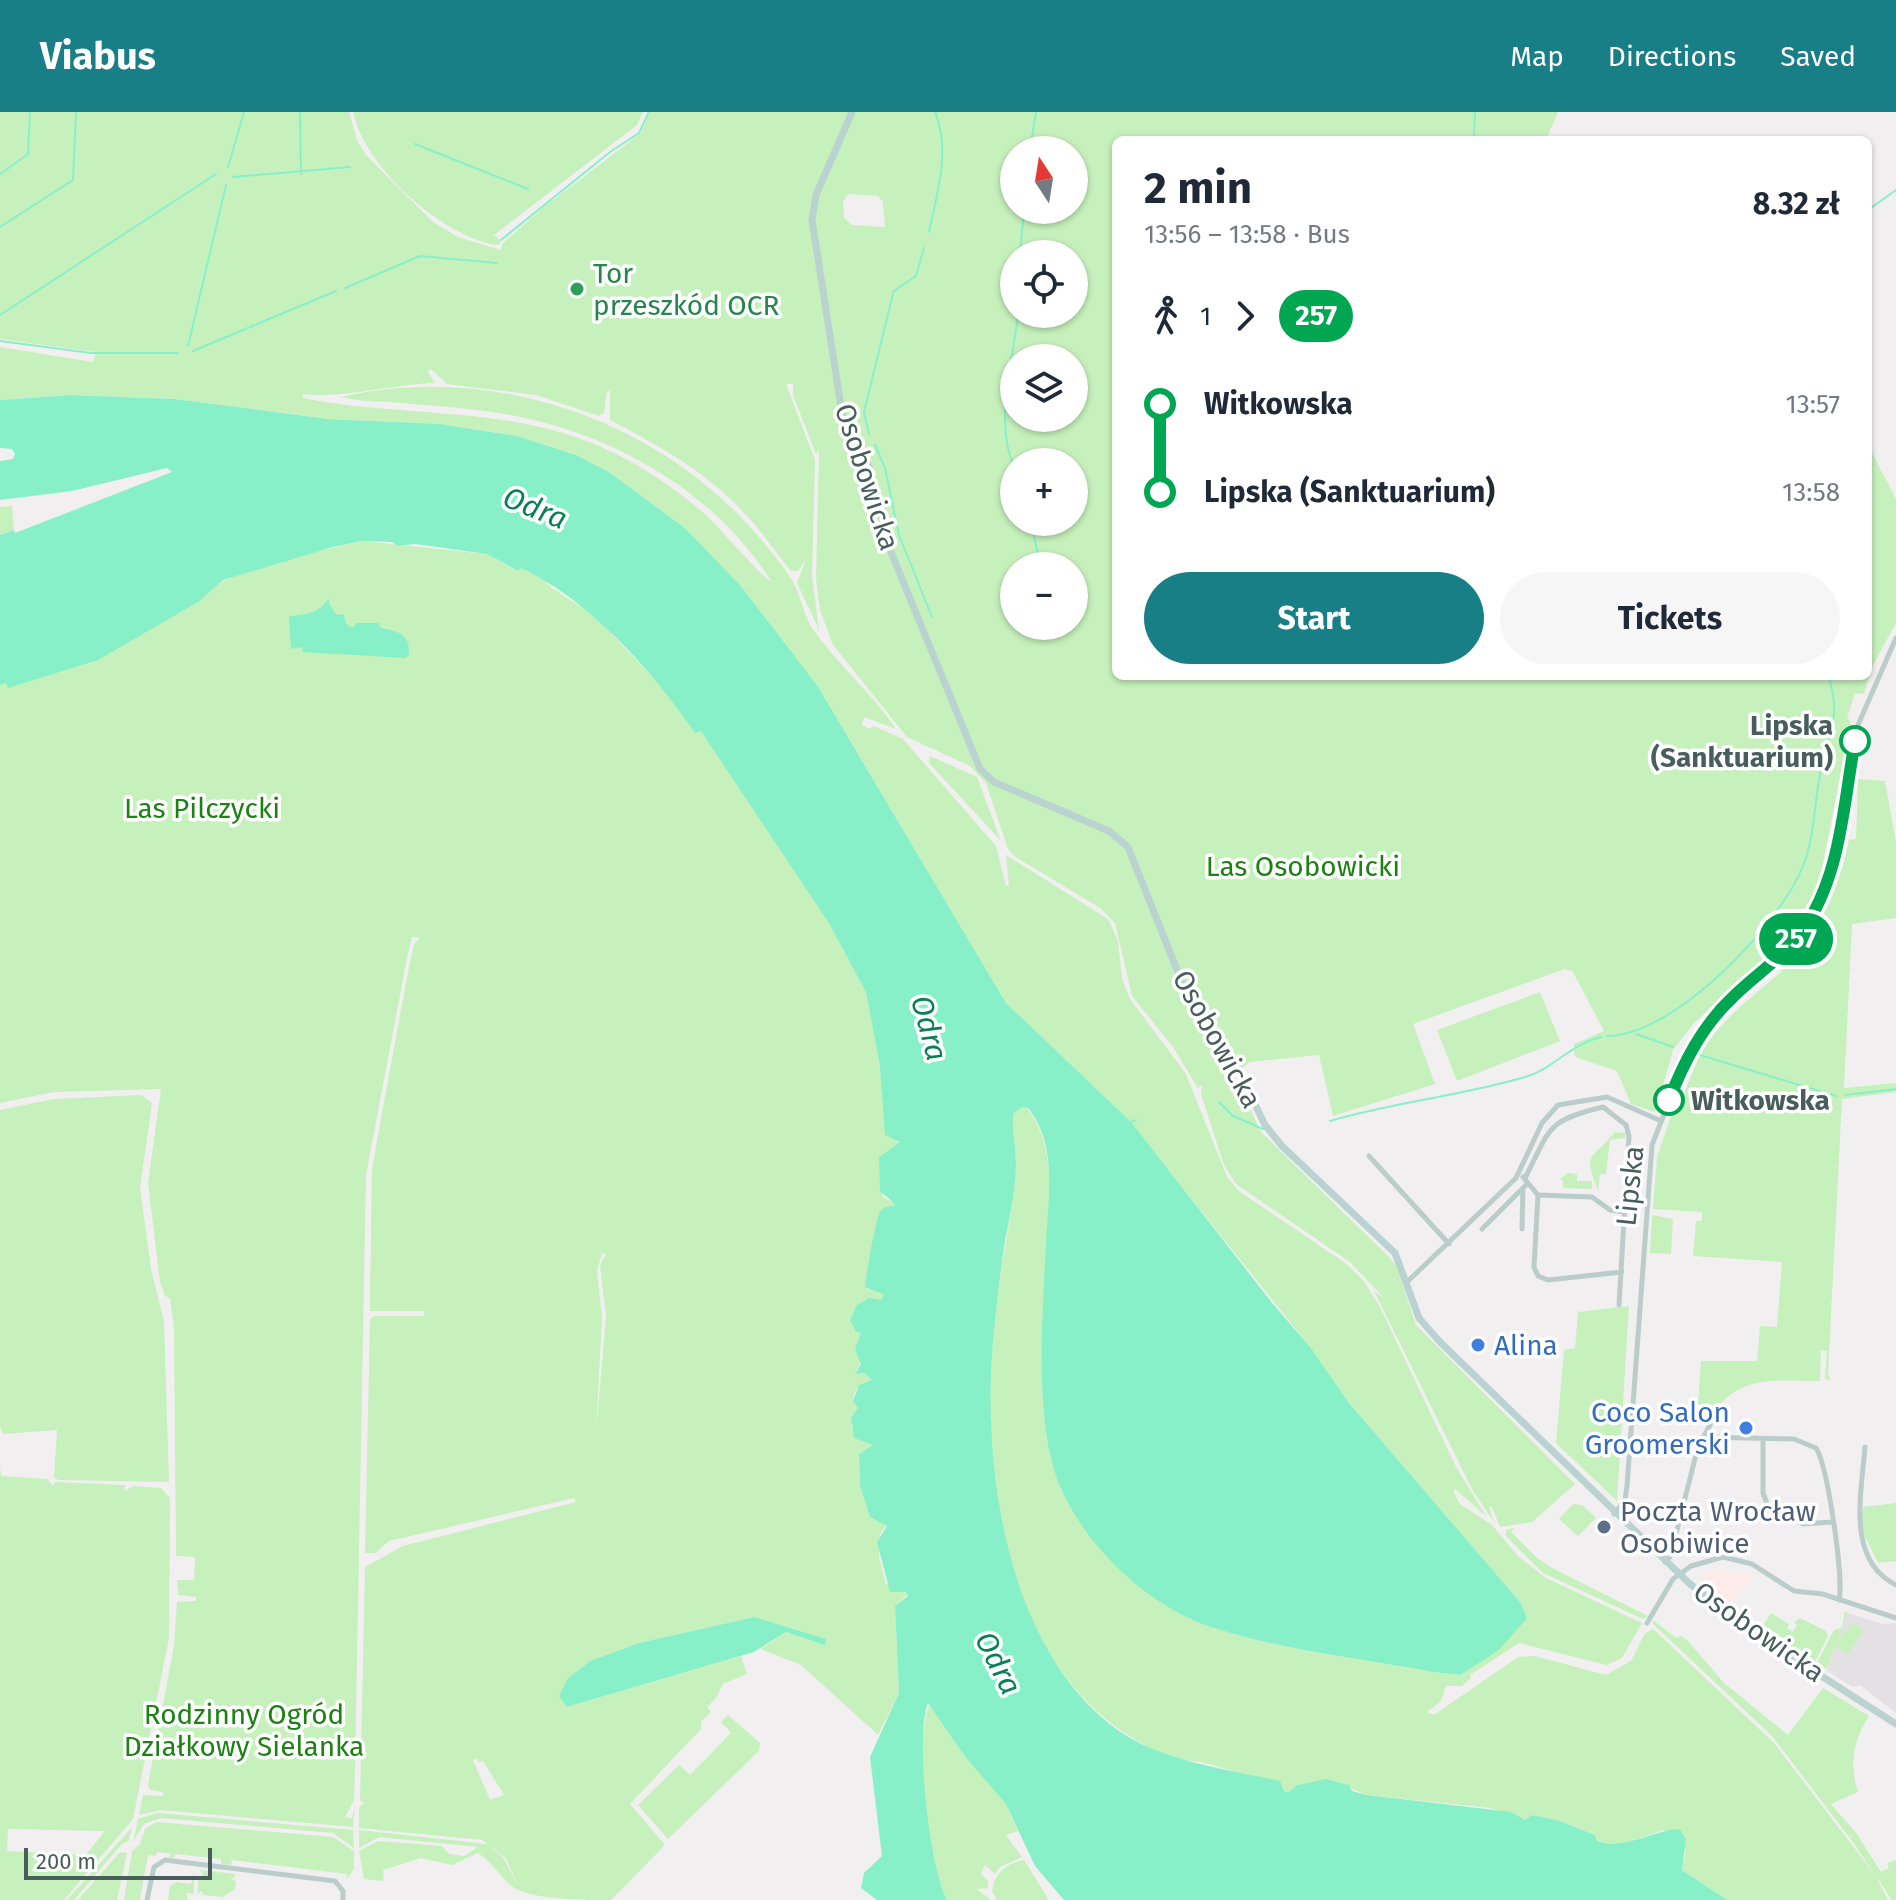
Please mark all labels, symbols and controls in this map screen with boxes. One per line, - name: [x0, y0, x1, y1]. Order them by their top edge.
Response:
- text: Viabus: [40, 33, 156, 79]
- text: Map: [1510, 40, 1564, 73]
- text: Directions: [1608, 40, 1736, 73]
- text: Saved: [1780, 40, 1856, 73]
- north arrow: [1000, 136, 1088, 224]
- map controls: [1000, 136, 1088, 640]
- text: 2 min: [1144, 162, 1252, 215]
- text: 8.32 zł: [1753, 186, 1840, 222]
- text: 13:56 – 13:58 · Bus: [1144, 219, 1350, 250]
- button: locate: [1000, 240, 1088, 328]
- place label: Tor przeszkód OCR: [593, 257, 779, 322]
- marker: Tor przeszkód OCR: [568, 280, 586, 298]
- icon: walk: [1144, 294, 1188, 338]
- icon: forward: [1223, 294, 1267, 338]
- text: 257: [1295, 299, 1337, 332]
- text: 1: [1200, 301, 1211, 332]
- button: layers: [1000, 344, 1088, 432]
- text: Witkowska: [1204, 386, 1353, 422]
- text: 13:57: [1785, 389, 1840, 420]
- street label: Osobowicka: [828, 399, 906, 555]
- button: +: [1000, 448, 1088, 536]
- text: Lipska (Sanktuarium): [1204, 474, 1495, 510]
- text: 13:58: [1782, 477, 1840, 508]
- water label: Odra: [498, 479, 572, 537]
- button: −: [1000, 552, 1088, 640]
- button: Start: [1144, 572, 1484, 664]
- button: Tickets: [1500, 572, 1840, 664]
- place label: Lipska (Sanktuarium): [1651, 709, 1833, 774]
- marker: Lipska (Sanktuarium): [1840, 726, 1870, 756]
- park label: Las Pilczycki: [124, 792, 280, 825]
- park label: Las Osobowicki: [1206, 850, 1400, 883]
- line badge: 257: [1750, 913, 1842, 965]
- text: 257: [1775, 922, 1817, 955]
- street label: Osobowicka: [1166, 964, 1268, 1114]
- water label: Odra: [903, 992, 955, 1064]
- place label: Witkowska: [1691, 1084, 1830, 1117]
- marker: Witkowska: [1654, 1085, 1684, 1115]
- street label: Lipska: [1609, 1144, 1651, 1228]
- place label: Alina: [1494, 1329, 1558, 1362]
- marker: Alina: [1469, 1336, 1487, 1354]
- place label: Coco Salon Groomerski: [1585, 1396, 1730, 1461]
- marker: Coco Salon Groomerski: [1737, 1419, 1755, 1437]
- place label: Poczta Wrocław Osobiwice: [1620, 1495, 1816, 1560]
- marker: Poczta Wrocław Osobiwice: [1595, 1518, 1613, 1536]
- street label: Osobowicka: [1687, 1575, 1831, 1689]
- water label: Odra: [967, 1626, 1029, 1700]
- park label: Rodzinny Ogród Działkowy Sielanka: [124, 1698, 364, 1763]
- scale bar: [24, 1844, 212, 1880]
- text: 200 m: [36, 1848, 96, 1875]

